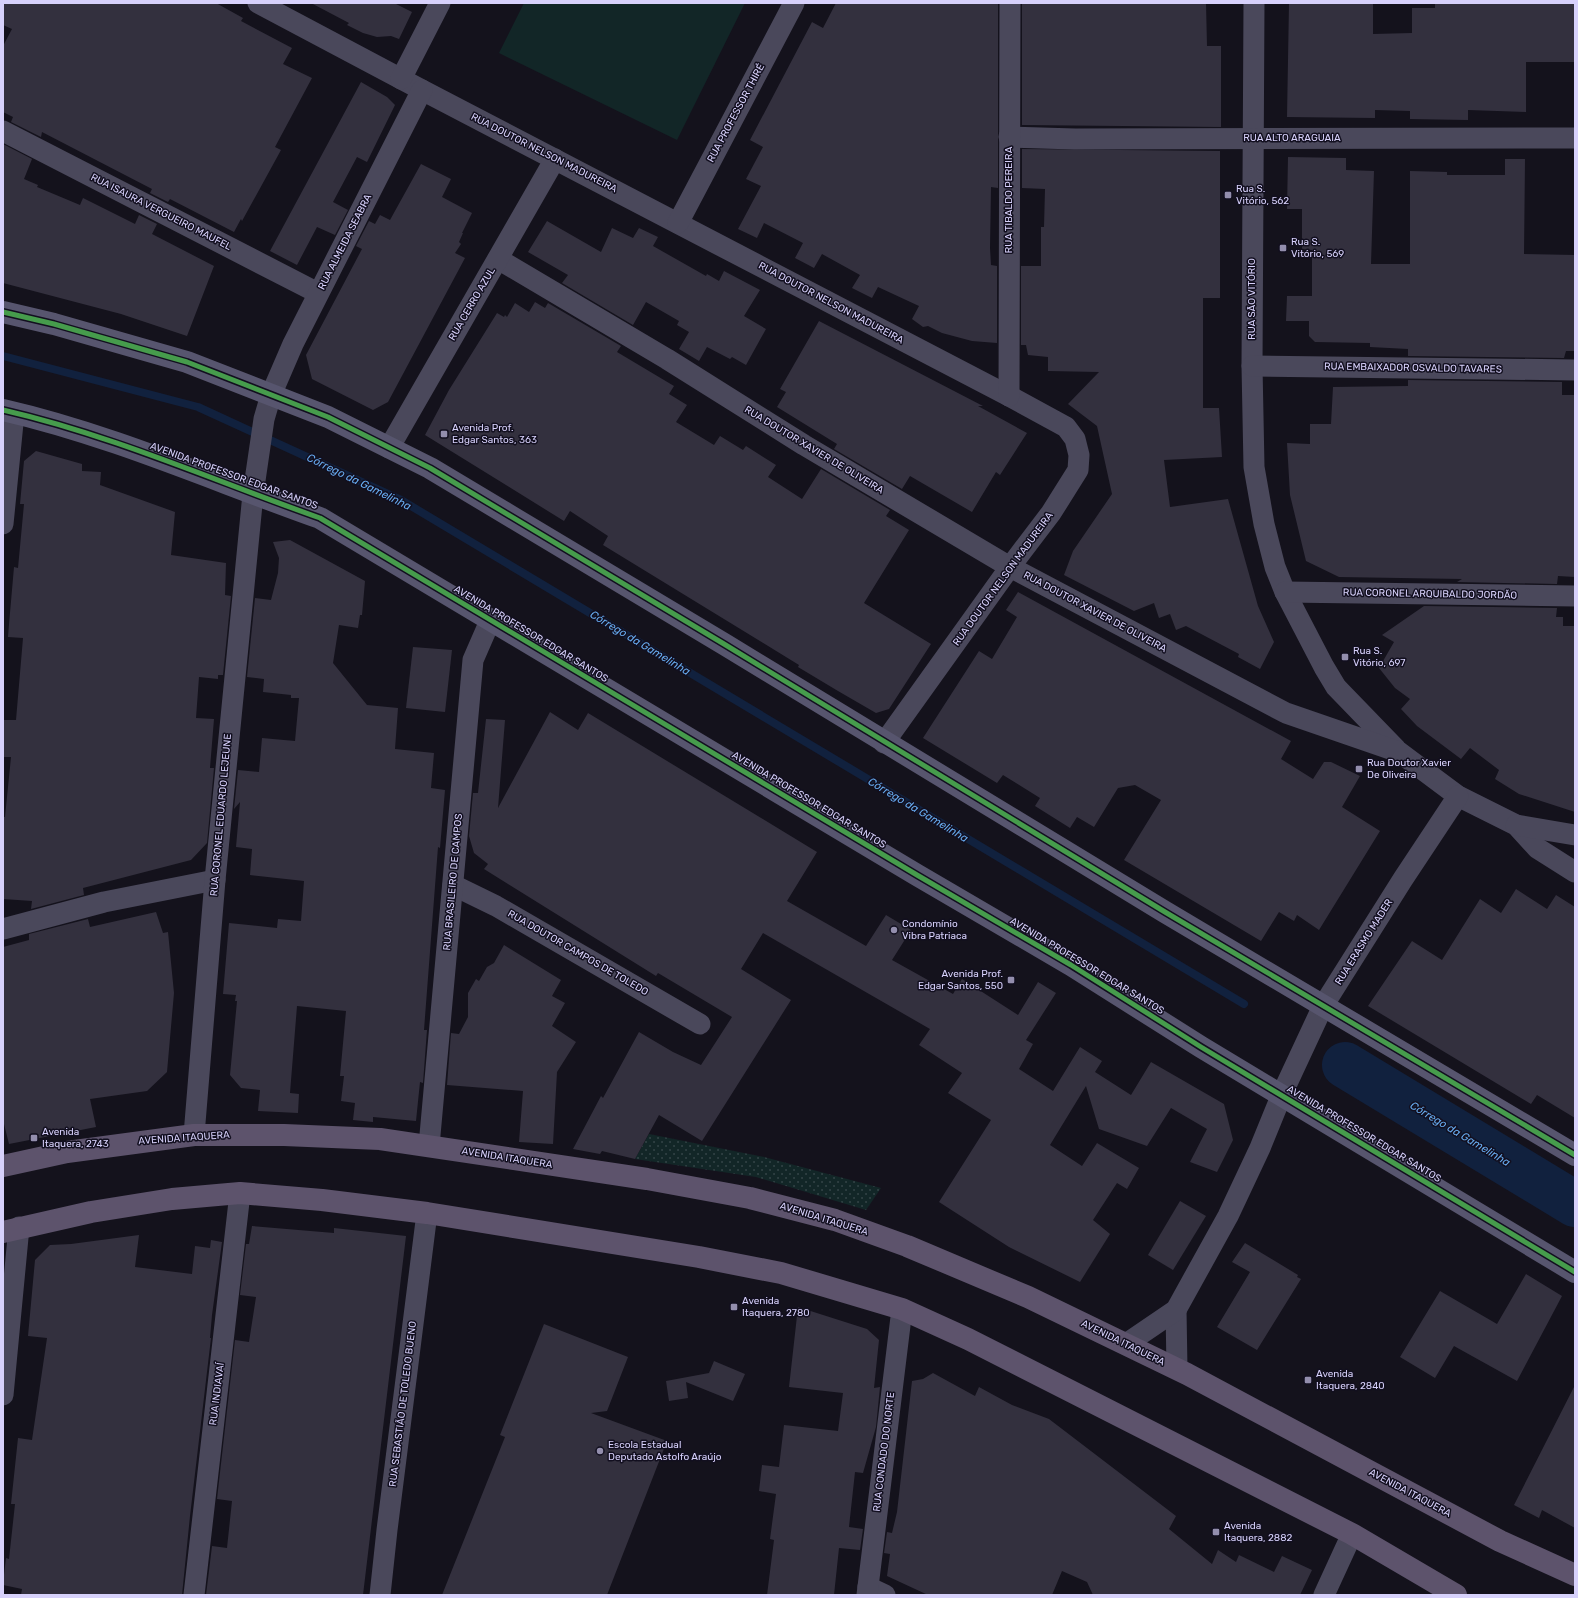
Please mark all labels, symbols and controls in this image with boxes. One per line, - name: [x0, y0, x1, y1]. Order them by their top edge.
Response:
- street label: RUA PROFESSOR THIRÉ: [705, 62, 767, 164]
- street label: RUA DOUTOR NELSON MADUREIRA: [469, 111, 619, 195]
- street label: RUA ALTO ARAGUAIA: [1243, 132, 1341, 144]
- street label: RUA TIBALDO PEREIRA: [1003, 146, 1015, 253]
- street label: RUA ISAURA VERGUEIRO MAUFEL: [89, 171, 234, 253]
- place label: Rua S. Vitório, 562: [1236, 183, 1289, 207]
- marker: Rua S. Vitório, 562: [1223, 190, 1233, 200]
- street label: RUA ALMEIDA SEABRA: [316, 192, 374, 292]
- place label: Rua S. Vitório, 569: [1291, 236, 1344, 260]
- marker: Rua S. Vitório, 569: [1278, 243, 1288, 253]
- street label: RUA SÃO VITÓRIO: [1246, 258, 1258, 340]
- street label: RUA DOUTOR NELSON MADUREIRA: [756, 260, 906, 347]
- street label: RUA CERRO AZUL: [446, 265, 498, 343]
- street label: RUA EMBAIXADOR OSVALDO TAVARES: [1324, 360, 1502, 376]
- street label: RUA DOUTOR XAVIER DE OLIVEIRA: [742, 404, 886, 497]
- place label: Avenida Prof. Edgar Santos, 363: [452, 422, 537, 446]
- marker: Avenida Prof. Edgar Santos, 363: [439, 429, 449, 439]
- street label: AVENIDA PROFESSOR EDGAR SANTOS: [148, 440, 320, 512]
- water label: Córrego da Gamelinha: [305, 451, 414, 513]
- street label: RUA DOUTOR NELSON MADUREIRA: [950, 509, 1056, 648]
- street label: RUA DOUTOR XAVIER DE OLIVEIRA: [1021, 569, 1169, 655]
- street label: AVENIDA PROFESSOR EDGAR SANTOS: [452, 583, 610, 685]
- street label: RUA CORONEL ARQUIBALDO JORDÃO: [1343, 586, 1517, 602]
- water label: Córrego da Gamelinha: [588, 608, 693, 678]
- place label: Rua S. Vitório, 697: [1353, 645, 1405, 669]
- marker: Rua S. Vitório, 697: [1340, 652, 1350, 662]
- street label: RUA CORONEL EDUARDO LEJEUNE: [208, 733, 234, 897]
- street label: AVENIDA PROFESSOR EDGAR SANTOS: [730, 749, 888, 851]
- place label: Rua Doutor Xavier De Oliveira: [1367, 757, 1451, 781]
- marker: Rua Doutor Xavier De Oliveira: [1354, 764, 1364, 774]
- water label: Córrego da Gamelinha: [866, 775, 971, 845]
- street label: RUA BRASILEIRO DE CAMPOS: [441, 813, 465, 951]
- street label: RUA ERASMO MADER: [1333, 896, 1396, 987]
- street label: RUA DOUTOR CAMPOS DE TOLEDO: [506, 908, 651, 998]
- street label: AVENIDA PROFESSOR EDGAR SANTOS: [1008, 915, 1166, 1017]
- place label: Condomínio Vibra Patriaca: [902, 918, 967, 942]
- marker: Condomínio Vibra Patriaca: [889, 925, 899, 935]
- place label: Avenida Prof. Edgar Santos, 550: [918, 968, 1003, 992]
- marker: Avenida Prof. Edgar Santos, 550: [1006, 975, 1016, 985]
- street label: AVENIDA PROFESSOR EDGAR SANTOS: [1285, 1083, 1443, 1185]
- water label: Córrego da Gamelinha: [1408, 1099, 1513, 1169]
- place label: Avenida Itaquera, 2743: [42, 1126, 109, 1150]
- street label: AVENIDA ITAQUERA: [138, 1129, 230, 1147]
- marker: Avenida Itaquera, 2743: [29, 1133, 39, 1143]
- street label: AVENIDA ITAQUERA: [461, 1145, 553, 1171]
- street label: AVENIDA ITAQUERA: [778, 1200, 870, 1238]
- place label: Avenida Itaquera, 2780: [742, 1295, 810, 1319]
- marker: Avenida Itaquera, 2780: [729, 1302, 739, 1312]
- street label: AVENIDA ITAQUERA: [1079, 1318, 1167, 1369]
- street label: RUA SEBASTIÃO DE TOLEDO BUENO: [387, 1320, 419, 1488]
- street label: RUA INDIAVAÍ: [207, 1361, 227, 1426]
- place label: Avenida Itaquera, 2840: [1316, 1368, 1385, 1392]
- marker: Avenida Itaquera, 2840: [1303, 1375, 1313, 1385]
- street label: RUA CONDADO DO NORTE: [871, 1392, 897, 1512]
- place label: Escola Estadual Deputado Astolfo Araújo: [608, 1439, 722, 1463]
- marker: Escola Estadual Deputado Astolfo Araújo: [595, 1446, 605, 1456]
- street label: AVENIDA ITAQUERA: [1367, 1466, 1454, 1520]
- place label: Avenida Itaquera, 2882: [1224, 1520, 1293, 1544]
- marker: Avenida Itaquera, 2882: [1211, 1527, 1221, 1537]

